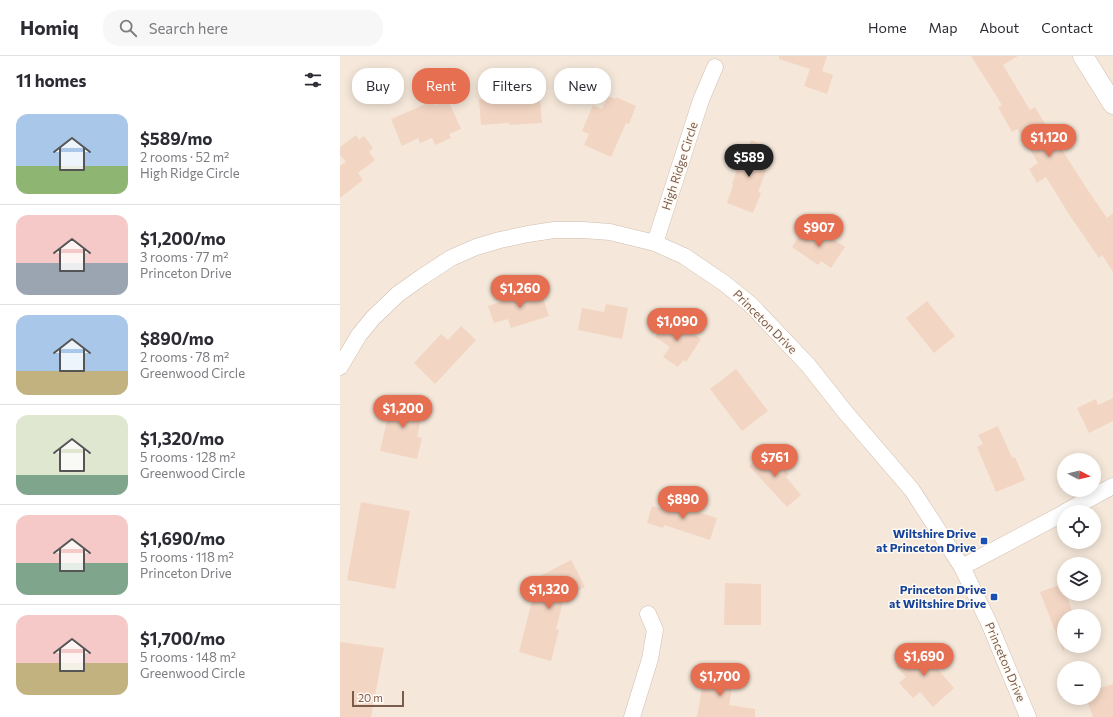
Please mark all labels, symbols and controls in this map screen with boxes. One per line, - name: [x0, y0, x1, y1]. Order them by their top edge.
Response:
- search box: [103, 10, 383, 46]
- text: Homiq: [20, 16, 79, 39]
- icon: search: [117, 17, 139, 39]
- text: Search here: [149, 19, 228, 37]
- text: Home: [868, 19, 907, 36]
- text: Map: [929, 19, 957, 36]
- text: About: [979, 19, 1019, 36]
- text: Contact: [1041, 19, 1093, 36]
- chip: Buy: [352, 68, 404, 104]
- chip: Rent: [412, 68, 470, 104]
- chip: Filters: [478, 68, 546, 104]
- chip: New: [554, 68, 611, 104]
- icon: filters: [302, 69, 324, 91]
- text: 11 homes: [16, 70, 86, 91]
- street label: High Ridge Circle: [658, 120, 700, 212]
- pin: $1,120: [1016, 124, 1082, 158]
- text: $589/mo: [140, 128, 212, 149]
- text: $1,120: [1030, 129, 1068, 145]
- icon: home: [48, 130, 96, 178]
- pin: $589: [725, 144, 773, 178]
- text: 2 rooms · 52 m²: [140, 149, 229, 165]
- text: $589: [733, 149, 765, 165]
- text: High Ridge Circle: [140, 165, 240, 181]
- pin: $907: [795, 214, 843, 248]
- text: $907: [803, 219, 835, 235]
- text: $1,200/mo: [140, 228, 226, 249]
- icon: home: [48, 231, 96, 279]
- text: 3 rooms · 77 m²: [140, 249, 229, 265]
- text: Princeton Drive: [140, 265, 232, 281]
- pin: $1,260: [487, 275, 553, 309]
- text: $1,260: [500, 280, 540, 296]
- street label: Princeton Drive: [731, 286, 801, 356]
- pin: $1,090: [644, 308, 710, 342]
- text: $1,090: [656, 313, 698, 329]
- text: $890/mo: [140, 328, 214, 349]
- icon: home: [48, 331, 96, 379]
- text: 2 rooms · 78 m²: [140, 349, 229, 365]
- text: Greenwood Circle: [140, 365, 245, 381]
- pin: $1,200: [370, 395, 436, 429]
- text: $1,200: [382, 400, 424, 416]
- text: $1,320/mo: [140, 428, 224, 449]
- icon: home: [48, 431, 96, 479]
- pin: $761: [751, 444, 799, 478]
- text: 5 rooms · 128 m²: [140, 449, 235, 465]
- text: $761: [761, 449, 789, 465]
- north arrow: [1057, 453, 1101, 497]
- map controls: [1057, 453, 1101, 705]
- text: Greenwood Circle: [140, 465, 245, 481]
- pin: $890: [659, 486, 707, 520]
- text: $890: [667, 491, 699, 507]
- button: locate: [1057, 505, 1101, 549]
- place label: Wiltshire Drive at Princeton Drive: [876, 526, 976, 554]
- text: $1,690/mo: [140, 528, 225, 549]
- icon: home: [48, 531, 96, 579]
- marker: Wiltshire Drive at Princeton Drive: [979, 536, 989, 546]
- text: 5 rooms · 118 m²: [140, 549, 234, 565]
- button: layers: [1057, 557, 1101, 601]
- text: Princeton Drive: [140, 565, 232, 581]
- pin: $1,320: [516, 576, 582, 610]
- text: $1,320: [529, 581, 569, 597]
- place label: Princeton Drive at Wiltshire Drive: [889, 582, 986, 610]
- marker: Princeton Drive at Wiltshire Drive: [989, 592, 999, 602]
- button: +: [1057, 609, 1101, 653]
- street label: Princeton Drive: [983, 620, 1029, 703]
- text: $1,700/mo: [140, 628, 225, 649]
- icon: home: [48, 631, 96, 679]
- pin: $1,690: [891, 643, 957, 677]
- text: $1,690: [904, 648, 944, 664]
- text: 5 rooms · 148 m²: [140, 649, 236, 665]
- button: −: [1057, 661, 1101, 705]
- pin: $1,700: [687, 663, 753, 697]
- text: Greenwood Circle: [140, 665, 245, 681]
- text: $1,700: [700, 668, 740, 684]
- scale bar: [352, 689, 404, 708]
- text: 20 m: [358, 691, 383, 704]

